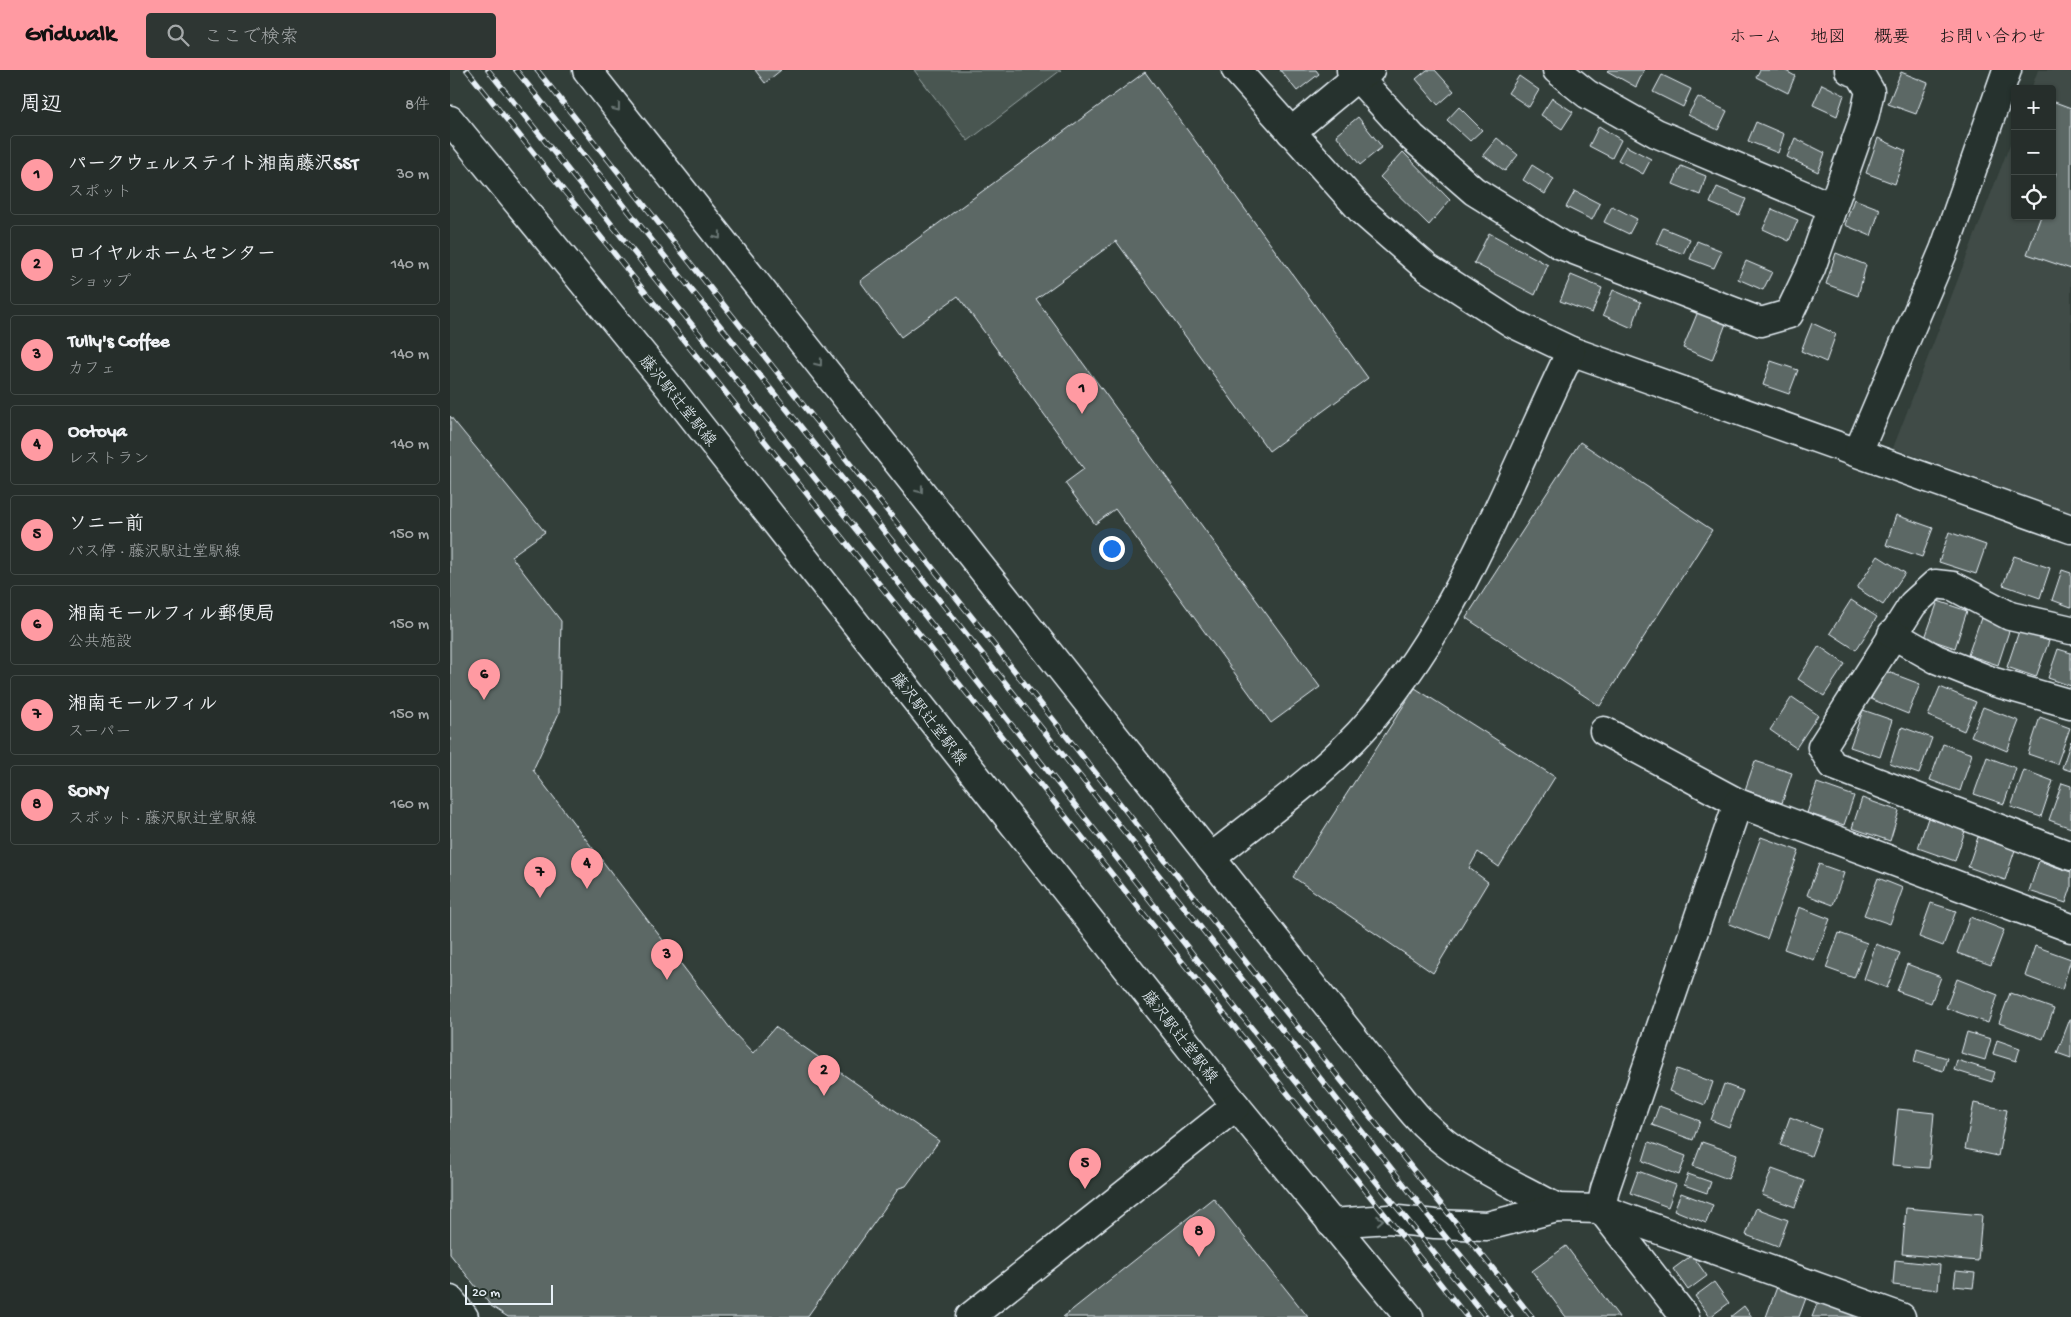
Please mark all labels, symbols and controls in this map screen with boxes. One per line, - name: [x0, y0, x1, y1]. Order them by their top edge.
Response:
- search box: [146, 13, 496, 58]
- text: Gridwalk: [25, 21, 116, 50]
- icon: search: [164, 21, 192, 49]
- text: ここで検索: [204, 27, 299, 50]
- text: ホーム: [1729, 28, 1782, 49]
- text: 地図: [1810, 28, 1846, 49]
- text: 概要: [1874, 28, 1910, 49]
- text: お問い合わせ: [1938, 28, 2046, 49]
- map controls: [2011, 85, 2056, 220]
- button: +: [2011, 85, 2056, 130]
- text: 周辺: [20, 94, 62, 119]
- text: 8件: [405, 97, 430, 116]
- one-way arrow: [611, 102, 619, 111]
- button: −: [2011, 130, 2056, 175]
- text: パークウェルステイト湘南藤沢SST: [68, 154, 359, 177]
- text: 1: [34, 166, 40, 185]
- text: 30 m: [396, 166, 429, 185]
- button: locate: [2011, 175, 2056, 220]
- text: スポット: [68, 184, 132, 203]
- one-way arrow: [712, 230, 721, 239]
- text: ロイヤルホームセンター: [68, 244, 276, 267]
- text: 2: [33, 256, 41, 275]
- text: 140 m: [391, 256, 429, 275]
- text: ショップ: [68, 274, 131, 293]
- text: Tully's Coffee: [68, 331, 170, 354]
- text: 3: [33, 346, 41, 365]
- text: 140 m: [391, 346, 429, 365]
- street label: 藤沢駅辻堂駅線: [634, 351, 720, 452]
- one-way arrow: [813, 357, 821, 366]
- text: カフェ: [68, 361, 116, 380]
- pin: 1: [1066, 373, 1098, 414]
- text: Ootoya: [68, 421, 127, 444]
- text: 4: [33, 436, 41, 455]
- text: 140 m: [391, 436, 429, 455]
- text: レストラン: [68, 451, 149, 470]
- one-way arrow: [914, 484, 922, 493]
- text: ソニー前: [68, 514, 144, 537]
- text: 5: [33, 526, 41, 545]
- text: 150 m: [390, 526, 429, 545]
- your location: [1099, 536, 1125, 562]
- text: バス停 · 藤沢駅辻堂駅線: [68, 544, 241, 563]
- text: 湘南モールフィル郵便局: [68, 604, 275, 627]
- text: 6: [33, 616, 41, 635]
- text: 150 m: [390, 616, 429, 635]
- text: 公共施設: [68, 634, 132, 653]
- pin: 6: [468, 659, 500, 700]
- street label: 藤沢駅辻堂駅線: [885, 669, 971, 770]
- text: 湘南モールフィル: [68, 694, 218, 717]
- text: 7: [33, 706, 41, 725]
- text: 150 m: [390, 706, 429, 725]
- text: スーパー: [68, 724, 131, 743]
- text: SONY: [68, 781, 109, 804]
- text: 8: [33, 796, 41, 815]
- text: 160 m: [390, 796, 429, 815]
- text: スポット · 藤沢駅辻堂駅線: [68, 811, 257, 830]
- pin: 4: [571, 848, 603, 889]
- pin: 7: [524, 857, 556, 898]
- pin: 3: [651, 939, 683, 980]
- street label: 藤沢駅辻堂駅線: [1136, 987, 1222, 1088]
- pin: 2: [808, 1055, 840, 1096]
- pin: 5: [1069, 1148, 1101, 1189]
- one-way arrow: [1376, 1214, 1384, 1225]
- pin: 8: [1183, 1216, 1215, 1257]
- scale bar: [465, 1282, 552, 1305]
- text: 20 m: [472, 1285, 500, 1302]

